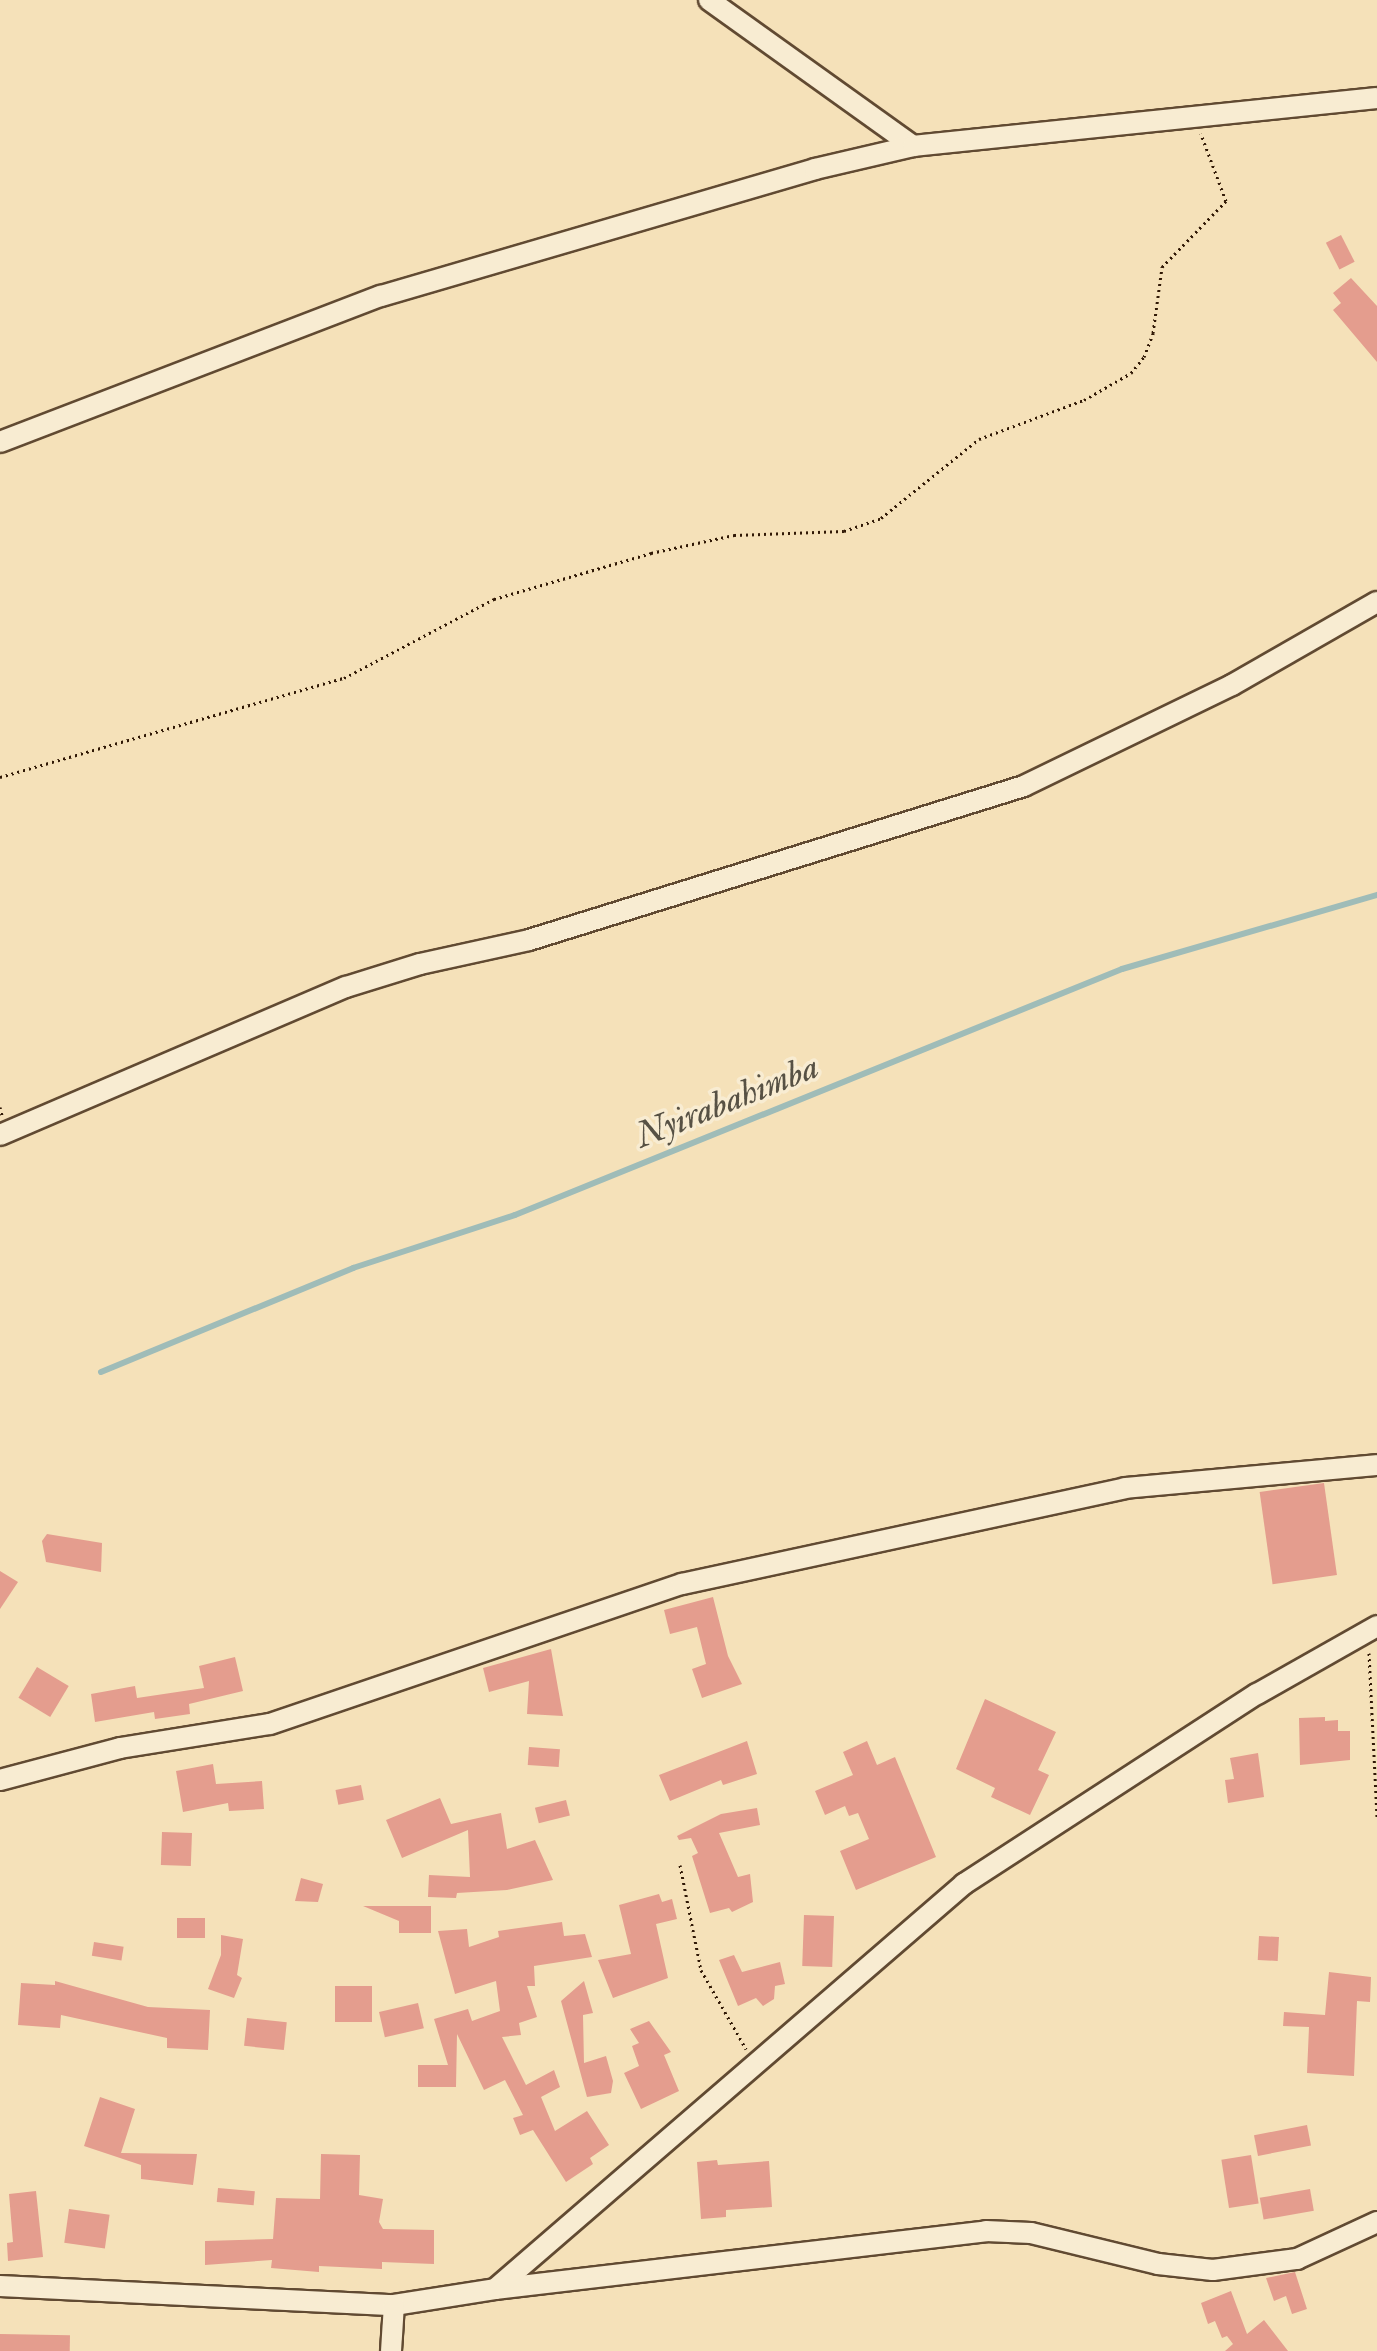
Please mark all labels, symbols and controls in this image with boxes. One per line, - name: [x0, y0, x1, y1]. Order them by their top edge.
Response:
- water label: Nyirabahimba: [629, 1045, 825, 1157]

